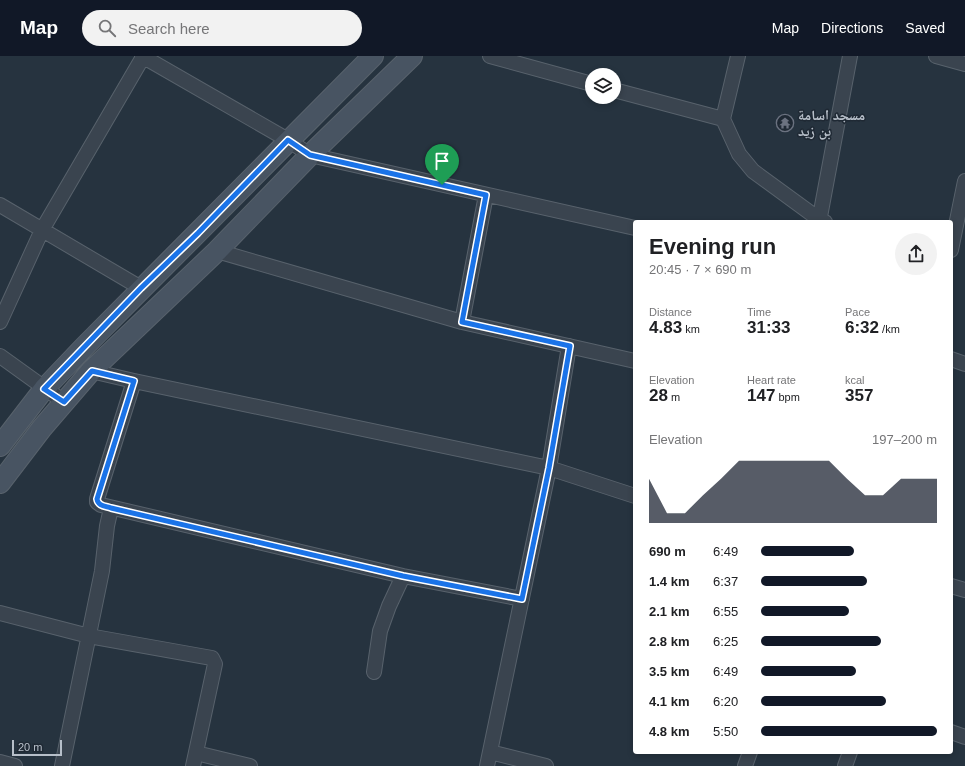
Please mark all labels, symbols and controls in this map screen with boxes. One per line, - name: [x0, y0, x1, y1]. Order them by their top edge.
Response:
- search box: [82, 10, 362, 46]
- text: Map: [20, 17, 58, 38]
- icon: search: [96, 17, 118, 39]
- text: Search here: [128, 20, 210, 37]
- text: Map: [772, 20, 799, 36]
- text: Directions: [821, 20, 883, 36]
- text: Saved: [905, 20, 945, 36]
- map controls: [585, 68, 621, 104]
- button: layers: [585, 68, 621, 104]
- place label: مسجد اسامة بن زيد: [798, 107, 865, 140]
- temple icon: مسجد اسامة بن زيد: [775, 113, 795, 133]
- pin: [425, 144, 459, 185]
- icon: arrive: [431, 150, 453, 172]
- button: share: [895, 233, 937, 275]
- text: Evening run: [649, 234, 776, 259]
- text: 20:45 · 7 × 690 m: [649, 262, 751, 277]
- text: Distance: [649, 306, 692, 318]
- text: Time: [747, 306, 771, 318]
- text: Pace: [845, 306, 870, 318]
- text: 4.83: [649, 318, 682, 337]
- text: 31:33: [747, 318, 790, 337]
- text: 6:32: [845, 318, 879, 337]
- text: km: [682, 323, 700, 335]
- text: /km: [879, 323, 900, 335]
- text: Elevation: [649, 374, 694, 386]
- text: Heart rate: [747, 374, 796, 386]
- text: kcal: [845, 374, 865, 386]
- text: 28: [649, 386, 668, 405]
- text: 147: [747, 386, 775, 405]
- text: 357: [845, 386, 873, 405]
- text: m: [668, 391, 680, 403]
- text: bpm: [775, 391, 800, 403]
- text: Elevation: [649, 432, 702, 447]
- text: 197–200 m: [872, 432, 937, 447]
- text: 690 m: [649, 544, 686, 559]
- text: 6:49: [713, 544, 738, 559]
- text: 1.4 km: [649, 574, 689, 589]
- text: 6:37: [713, 574, 738, 589]
- text: 2.1 km: [649, 604, 689, 619]
- text: 6:55: [713, 604, 738, 619]
- text: 2.8 km: [649, 634, 689, 649]
- text: 6:25: [713, 634, 738, 649]
- text: 3.5 km: [649, 664, 689, 679]
- text: 6:49: [713, 664, 738, 679]
- text: 4.1 km: [649, 694, 689, 709]
- text: 6:20: [713, 694, 738, 709]
- text: 4.8 km: [649, 724, 689, 739]
- text: 5:50: [713, 724, 738, 739]
- scale bar: [12, 738, 62, 757]
- text: 20 m: [18, 741, 42, 753]

